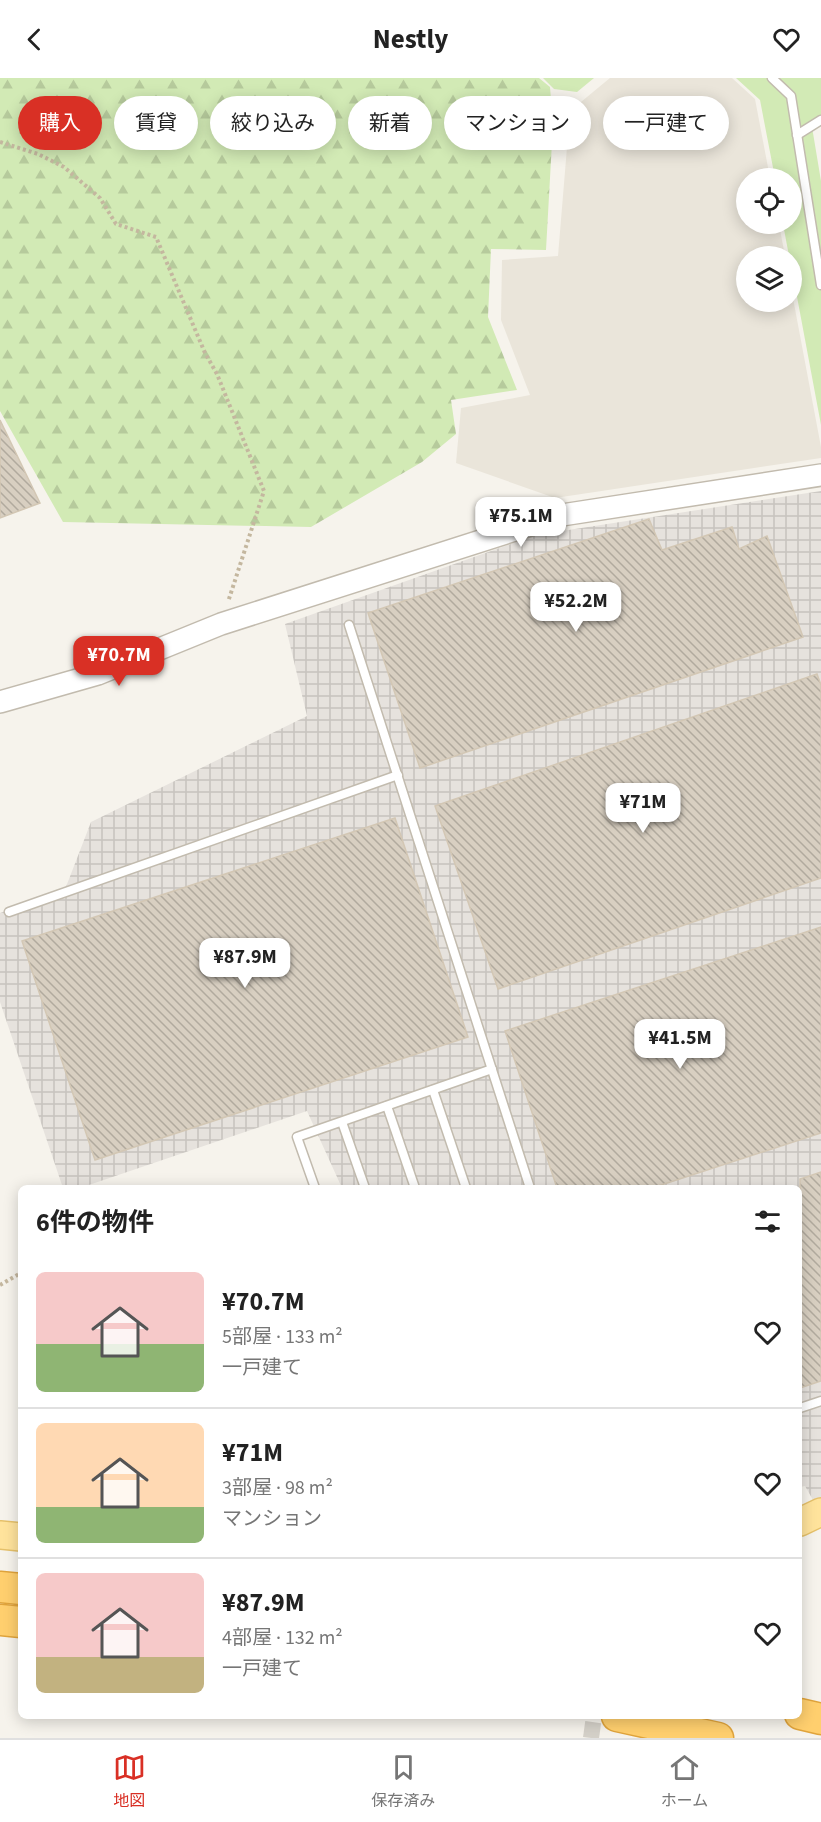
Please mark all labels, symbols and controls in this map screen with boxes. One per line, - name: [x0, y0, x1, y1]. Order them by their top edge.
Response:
- text: Nestly: [373, 20, 448, 59]
- icon: back: [18, 23, 51, 56]
- icon: heart: [770, 23, 803, 56]
- chip: 購入: [18, 96, 102, 150]
- chip: 賃貸: [114, 96, 198, 150]
- chip: 絞り込み: [210, 96, 336, 150]
- chip: 新着: [348, 96, 432, 150]
- chip: マンション: [444, 96, 591, 150]
- chip: 一戸建て: [603, 96, 729, 150]
- map controls: [736, 168, 802, 312]
- button: locate: [736, 168, 802, 234]
- button: layers: [736, 246, 802, 312]
- pin: ¥75.1M: [472, 497, 570, 548]
- text: ¥75.1M: [489, 502, 553, 530]
- pin: ¥52.2M: [527, 582, 625, 633]
- text: ¥52.2M: [544, 587, 608, 615]
- pin: ¥70.7M: [70, 636, 168, 687]
- text: ¥70.7M: [87, 641, 151, 669]
- pin: ¥71M: [607, 783, 679, 834]
- text: ¥71M: [620, 788, 666, 816]
- pin: ¥87.9M: [196, 938, 294, 989]
- text: ¥87.9M: [213, 943, 277, 971]
- pin: ¥41.5M: [631, 1019, 729, 1070]
- text: ¥41.5M: [648, 1024, 712, 1052]
- text: 6件の物件: [36, 1204, 154, 1241]
- icon: filters: [751, 1205, 784, 1238]
- text: ¥70.7M: [222, 1283, 305, 1320]
- icon: home: [84, 1296, 156, 1368]
- icon: heart: [751, 1316, 784, 1349]
- text: 5部屋 · 133 m²: [222, 1323, 343, 1351]
- text: 一戸建て: [222, 1354, 302, 1382]
- text: ¥71M: [222, 1434, 283, 1471]
- icon: home: [84, 1447, 156, 1519]
- icon: heart: [751, 1467, 784, 1500]
- text: 3部屋 · 98 m²: [222, 1474, 333, 1502]
- text: マンション: [222, 1505, 322, 1533]
- text: ¥87.9M: [222, 1584, 305, 1621]
- icon: home: [84, 1597, 156, 1669]
- icon: heart: [751, 1617, 784, 1650]
- text: 4部屋 · 132 m²: [222, 1624, 343, 1652]
- text: 一戸建て: [222, 1655, 302, 1683]
- tab: 地図: [113, 1751, 146, 1812]
- tab: 保存済み: [371, 1751, 435, 1812]
- tab: ホーム: [661, 1751, 708, 1812]

